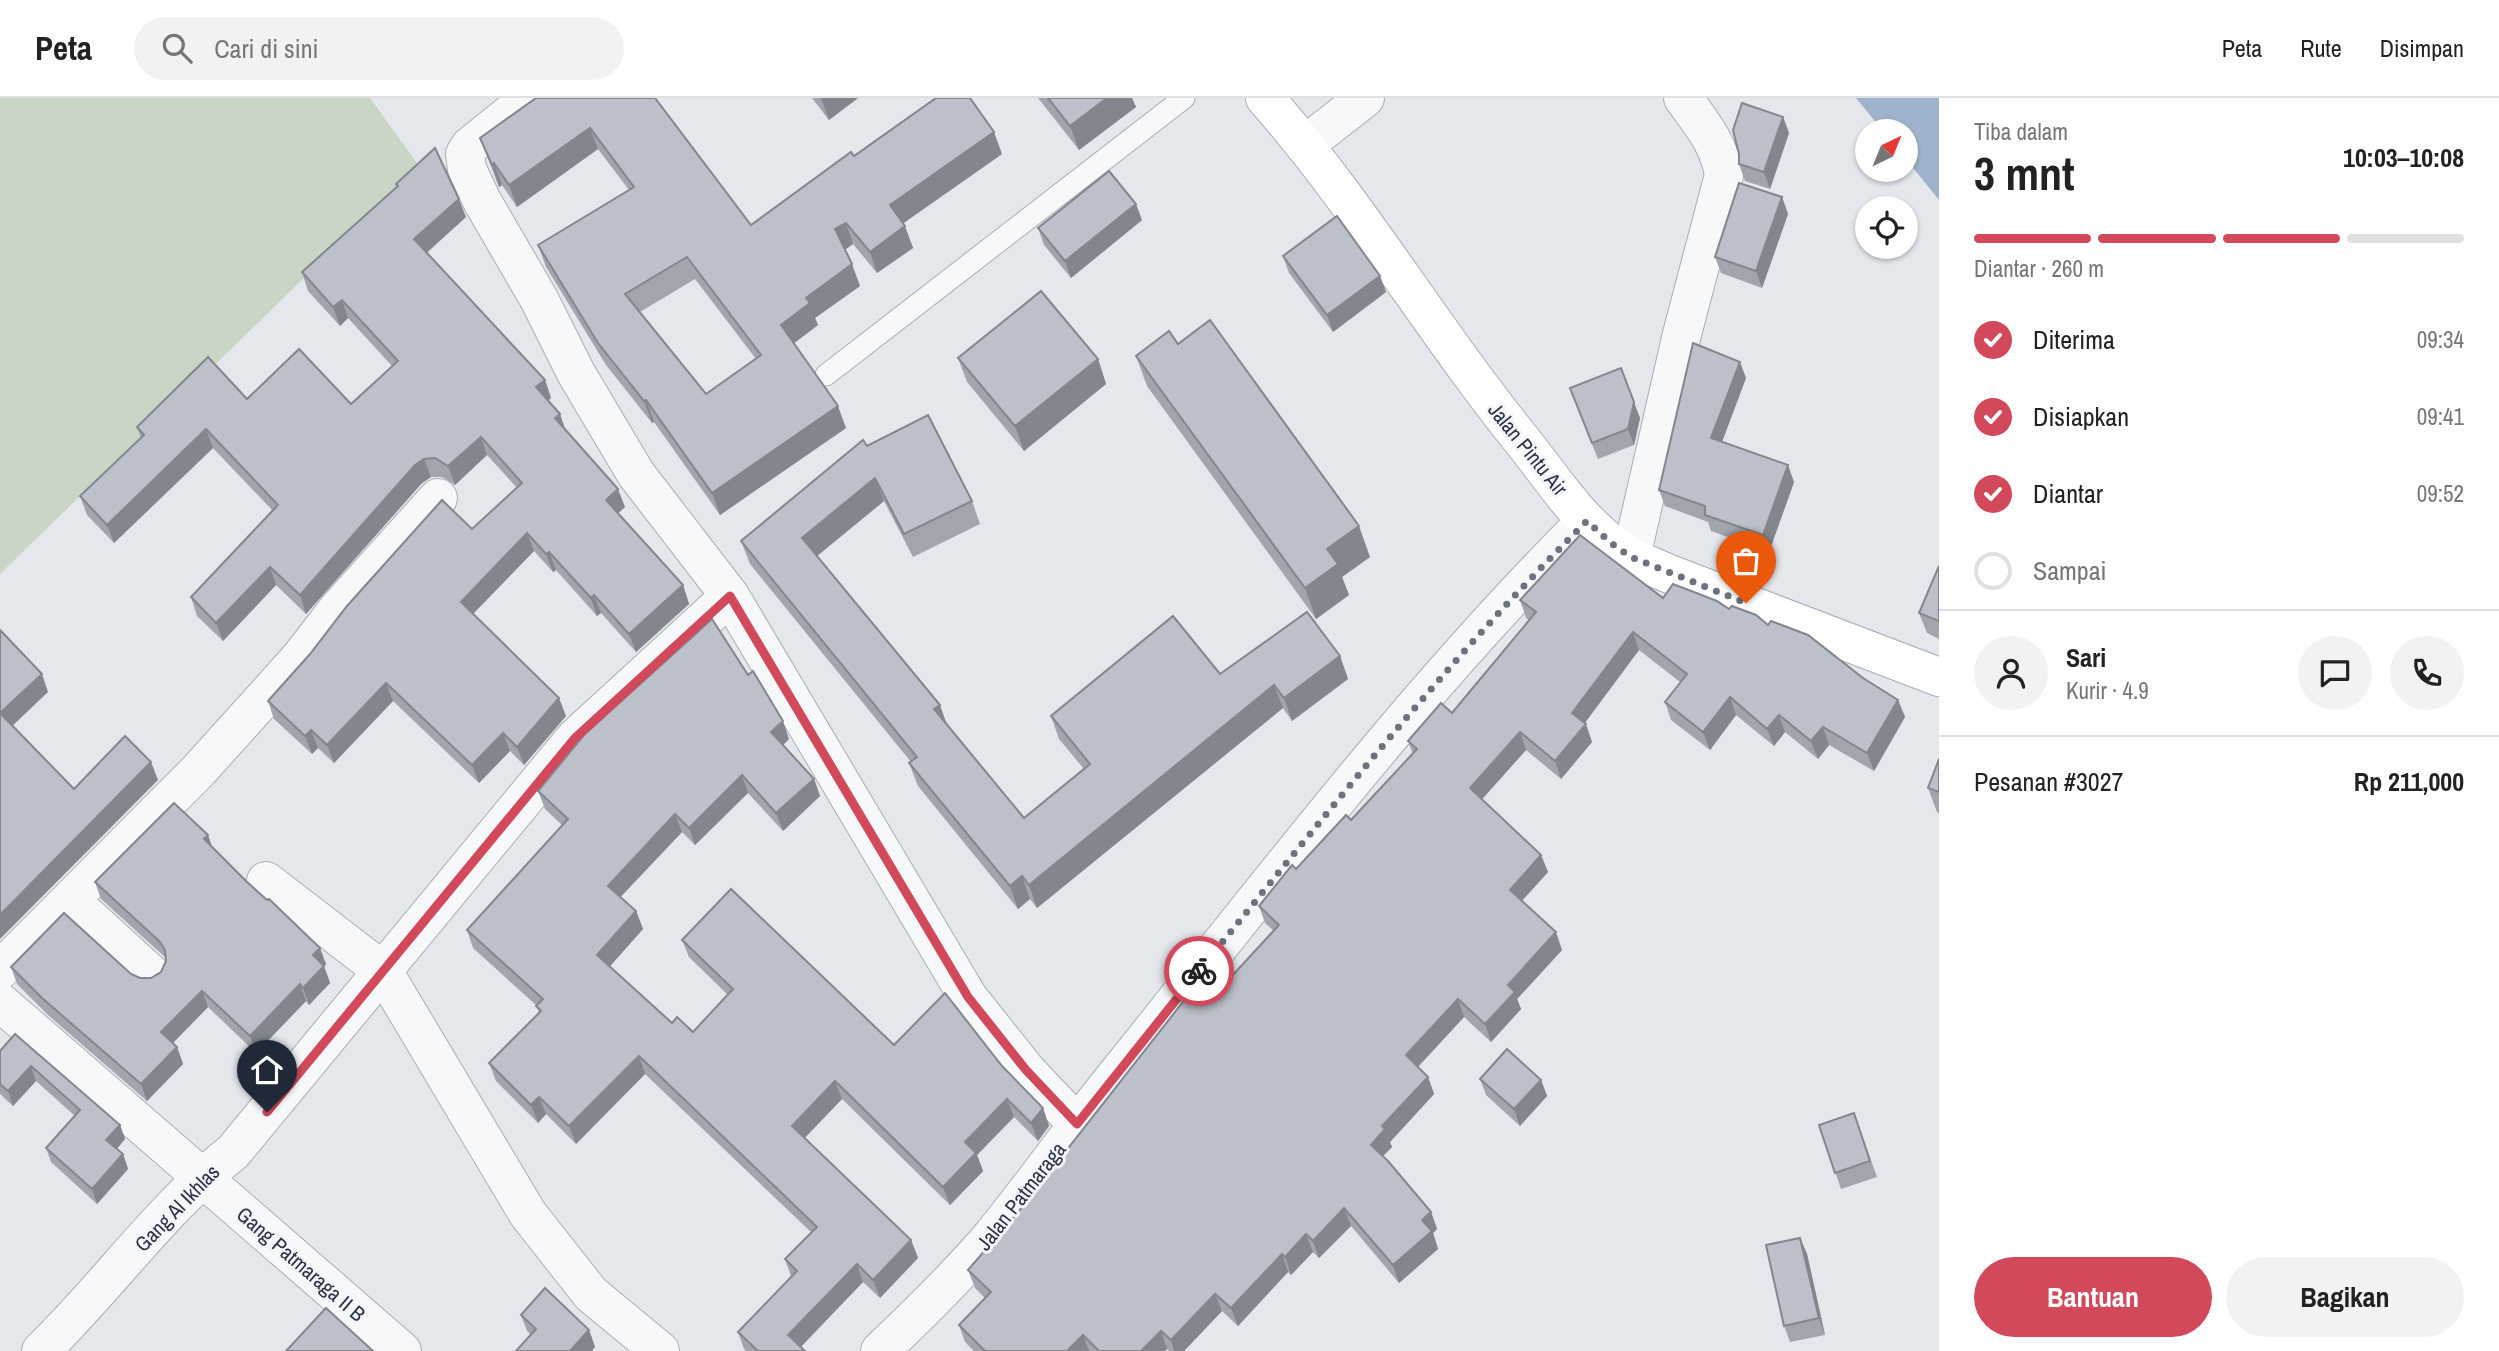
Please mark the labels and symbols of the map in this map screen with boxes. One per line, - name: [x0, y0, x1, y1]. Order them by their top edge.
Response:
- north arrow: [1855, 119, 1918, 182]
- street label: Jalan Pintu Air: [1481, 396, 1575, 502]
- pin: [1716, 531, 1776, 603]
- courier: [1164, 936, 1234, 1006]
- pin: [237, 1040, 297, 1112]
- street label: Jalan Patmaraga: [969, 1135, 1073, 1256]
- street label: Gang Al Ikhlas: [128, 1158, 226, 1258]
- street label: Gang Patmaraga II B: [230, 1200, 372, 1328]

